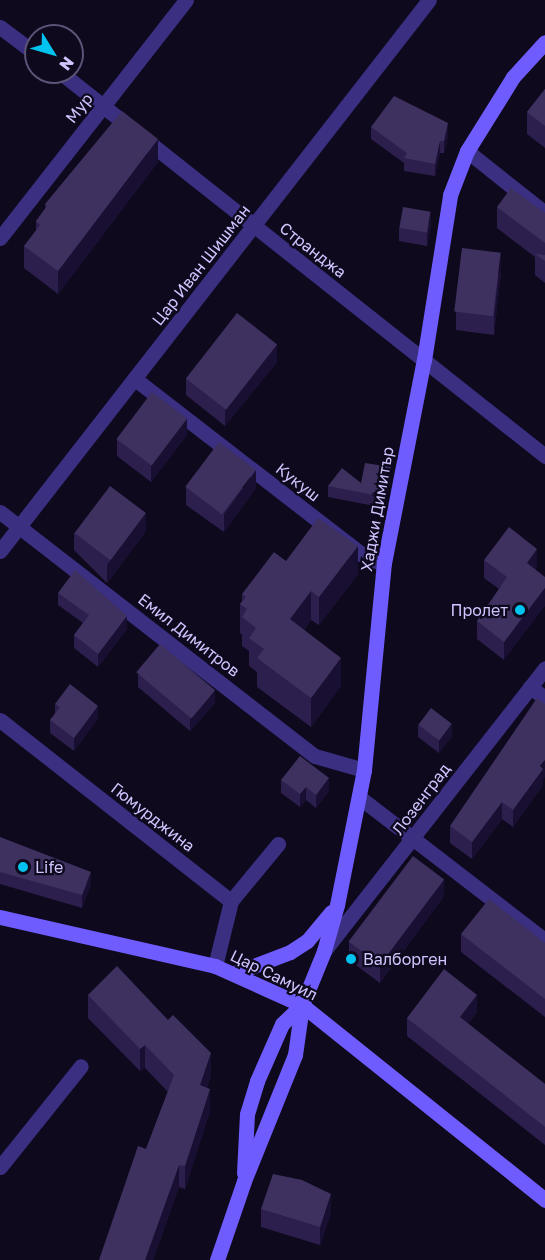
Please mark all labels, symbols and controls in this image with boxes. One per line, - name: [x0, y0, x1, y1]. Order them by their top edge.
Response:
- north arrow: [24, 24, 84, 84]
- text: N: [55, 53, 78, 75]
- street label: Мур: [61, 89, 97, 127]
- street label: Цар Иван Шишман: [148, 201, 254, 329]
- street label: Странджа: [276, 218, 350, 282]
- street label: Хаджи Димитър: [357, 445, 397, 573]
- street label: Кукуш: [272, 459, 324, 505]
- street label: Емил Димитров: [134, 589, 244, 681]
- place label: Пролет: [450, 600, 508, 620]
- marker: Пролет: [513, 603, 527, 617]
- street label: Лозенград: [388, 760, 454, 838]
- street label: Гюмурджина: [107, 778, 199, 856]
- place label: Life: [35, 857, 63, 877]
- marker: Life: [16, 860, 30, 874]
- street label: Цар Самуил: [227, 946, 321, 1004]
- place label: Валборген: [363, 949, 447, 969]
- marker: Валборген: [344, 952, 358, 966]

